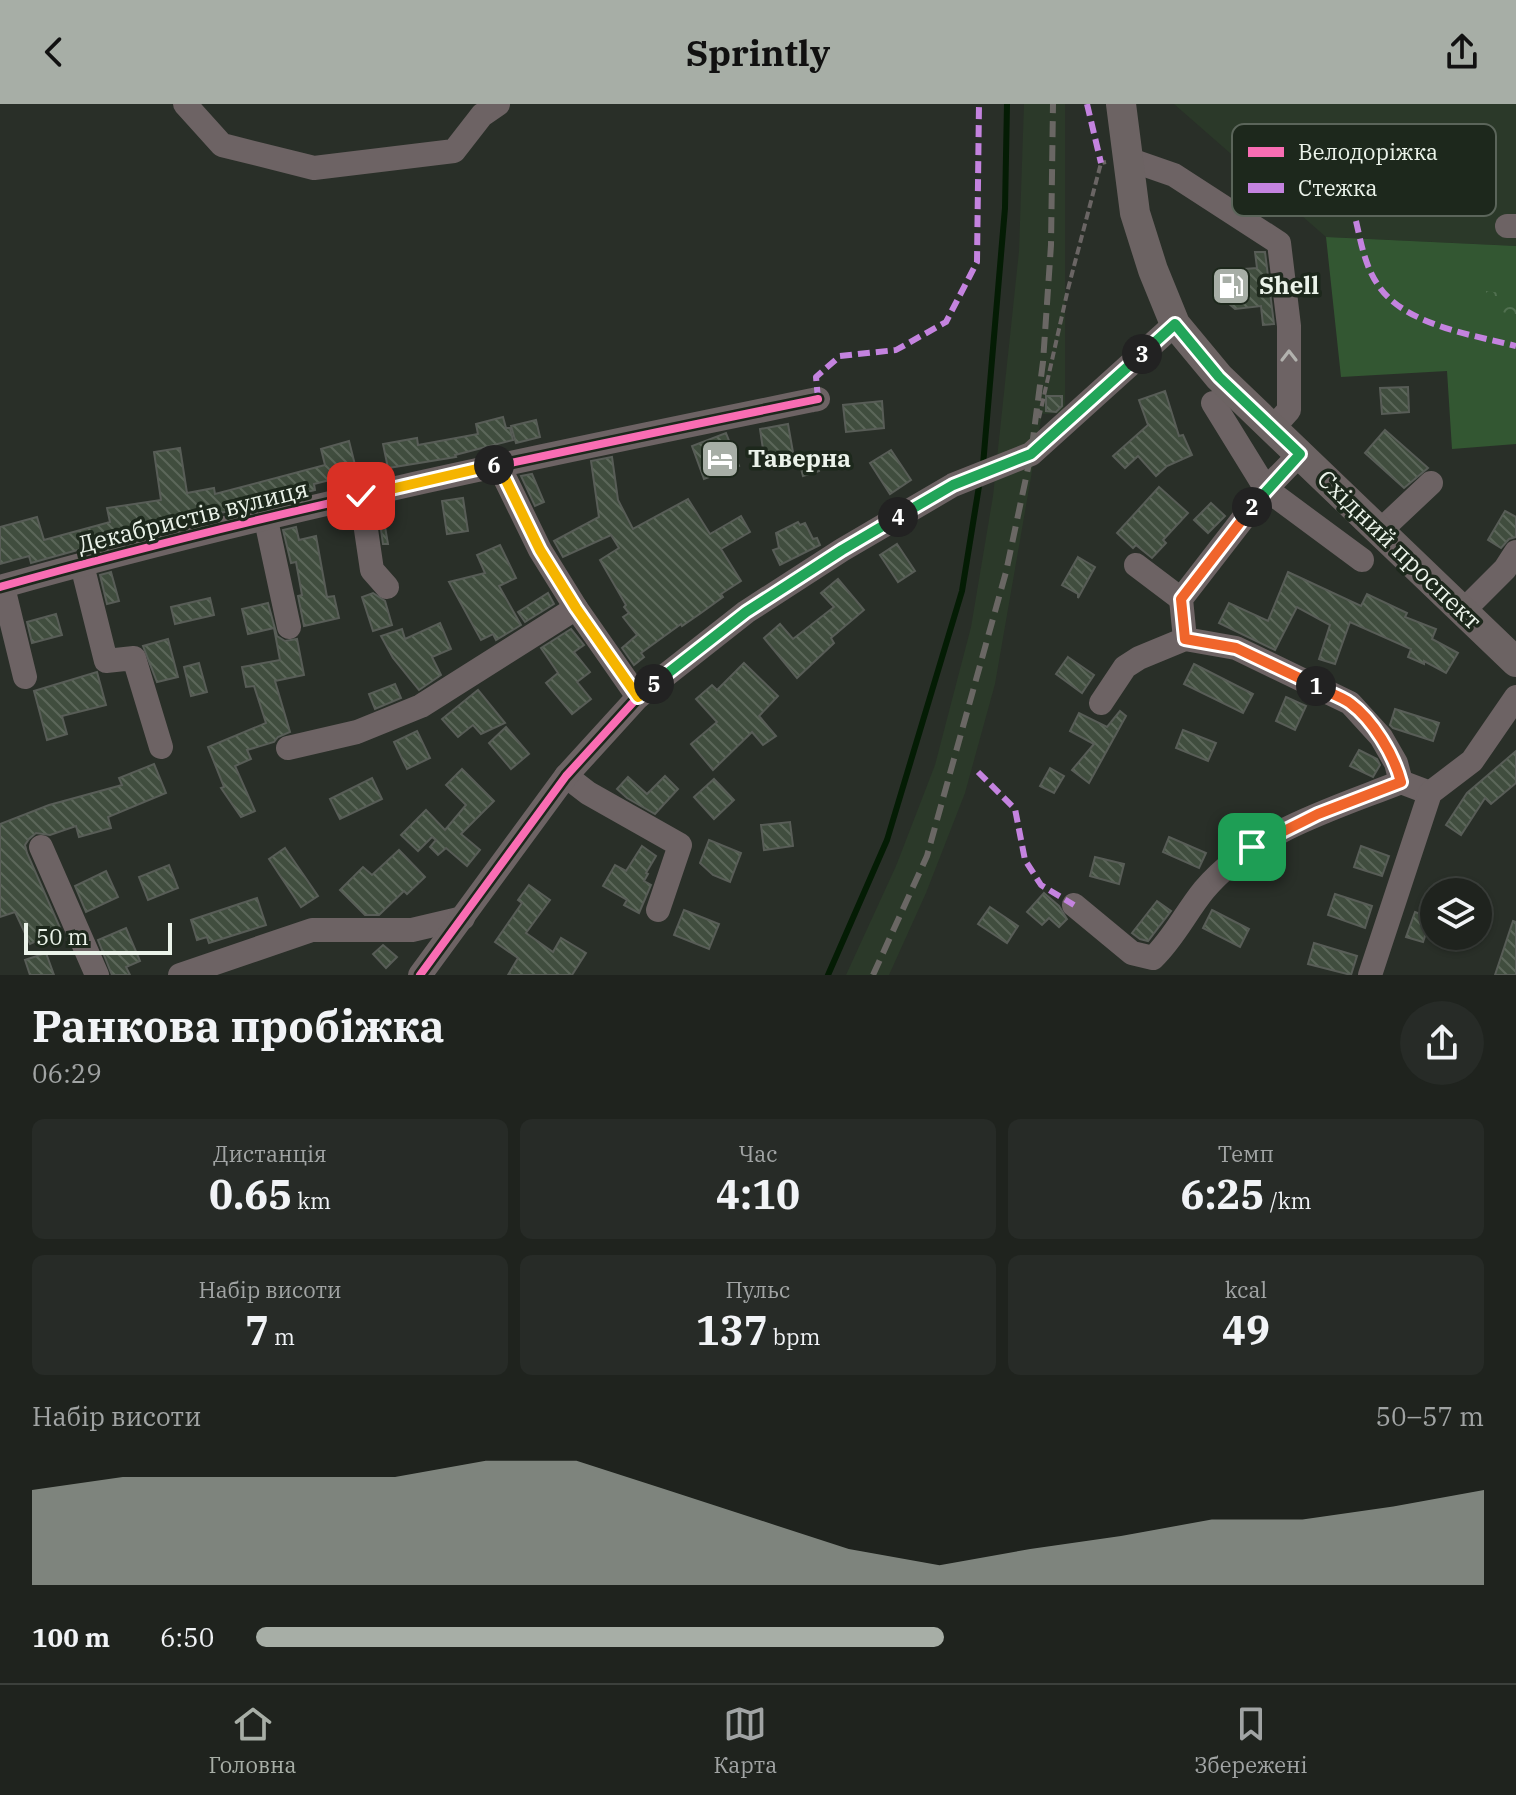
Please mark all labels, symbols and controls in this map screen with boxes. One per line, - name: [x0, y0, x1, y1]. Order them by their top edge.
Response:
- text: Sprintly: [686, 29, 830, 76]
- icon: back: [32, 30, 76, 74]
- icon: share: [1440, 30, 1484, 74]
- legend: [1232, 124, 1496, 216]
- text: Велодоріжка: [1298, 137, 1438, 166]
- text: Стежка: [1298, 173, 1378, 202]
- fuel station icon: Shell: [1210, 265, 1252, 307]
- place label: Shell: [1259, 269, 1319, 301]
- pin: 3: [1122, 334, 1162, 374]
- text: 3: [1135, 339, 1149, 368]
- one-way arrow: [1280, 349, 1298, 362]
- hotel icon: Таверна: [699, 438, 741, 480]
- place label: Таверна: [748, 442, 851, 474]
- pin: 6: [474, 445, 514, 485]
- text: 6: [487, 450, 501, 479]
- pin: [327, 462, 395, 530]
- street label: Східний проспект: [1311, 462, 1489, 636]
- street label: Декабристів вулиця: [74, 472, 311, 560]
- icon: check: [339, 474, 383, 518]
- pin: 2: [1232, 487, 1272, 527]
- text: 2: [1245, 492, 1259, 521]
- pin: 4: [878, 497, 918, 537]
- text: 4: [891, 502, 905, 531]
- pin: 5: [634, 664, 674, 704]
- pin: 1: [1296, 666, 1336, 706]
- text: 5: [647, 669, 661, 698]
- text: 1: [1309, 671, 1323, 700]
- pin: [1218, 813, 1286, 881]
- icon: arrive: [1230, 825, 1274, 869]
- map controls: [1420, 878, 1492, 950]
- button: layers: [1420, 878, 1492, 950]
- scale bar: [24, 919, 172, 955]
- text: 50 m: [36, 922, 88, 951]
- text: Ранкова пробіжка: [32, 997, 445, 1054]
- button: share: [1400, 1001, 1484, 1085]
- text: 06:29: [32, 1056, 102, 1090]
- text: Дистанція: [213, 1139, 327, 1168]
- text: Час: [738, 1139, 778, 1168]
- text: Темп: [1218, 1139, 1274, 1168]
- text: 0.65: [209, 1168, 292, 1220]
- text: 4:10: [716, 1168, 800, 1220]
- text: 6:25: [1180, 1168, 1265, 1220]
- text: km: [292, 1186, 331, 1215]
- text: /km: [1265, 1186, 1312, 1215]
- text: Набір висоти: [198, 1275, 342, 1304]
- text: Пульс: [726, 1275, 790, 1304]
- text: kcal: [1225, 1275, 1267, 1304]
- text: 7: [245, 1304, 269, 1356]
- text: 137: [696, 1304, 768, 1356]
- text: 49: [1222, 1304, 1270, 1356]
- text: m: [269, 1322, 295, 1351]
- text: bpm: [768, 1322, 820, 1351]
- text: Набір висоти: [32, 1399, 201, 1433]
- text: 50–57 m: [1376, 1399, 1484, 1433]
- text: 100 m: [32, 1620, 110, 1654]
- text: 6:50: [160, 1620, 214, 1654]
- tab: Головна: [208, 1702, 297, 1779]
- tab: Карта: [714, 1702, 777, 1779]
- tab: Збережені: [1194, 1702, 1308, 1779]

